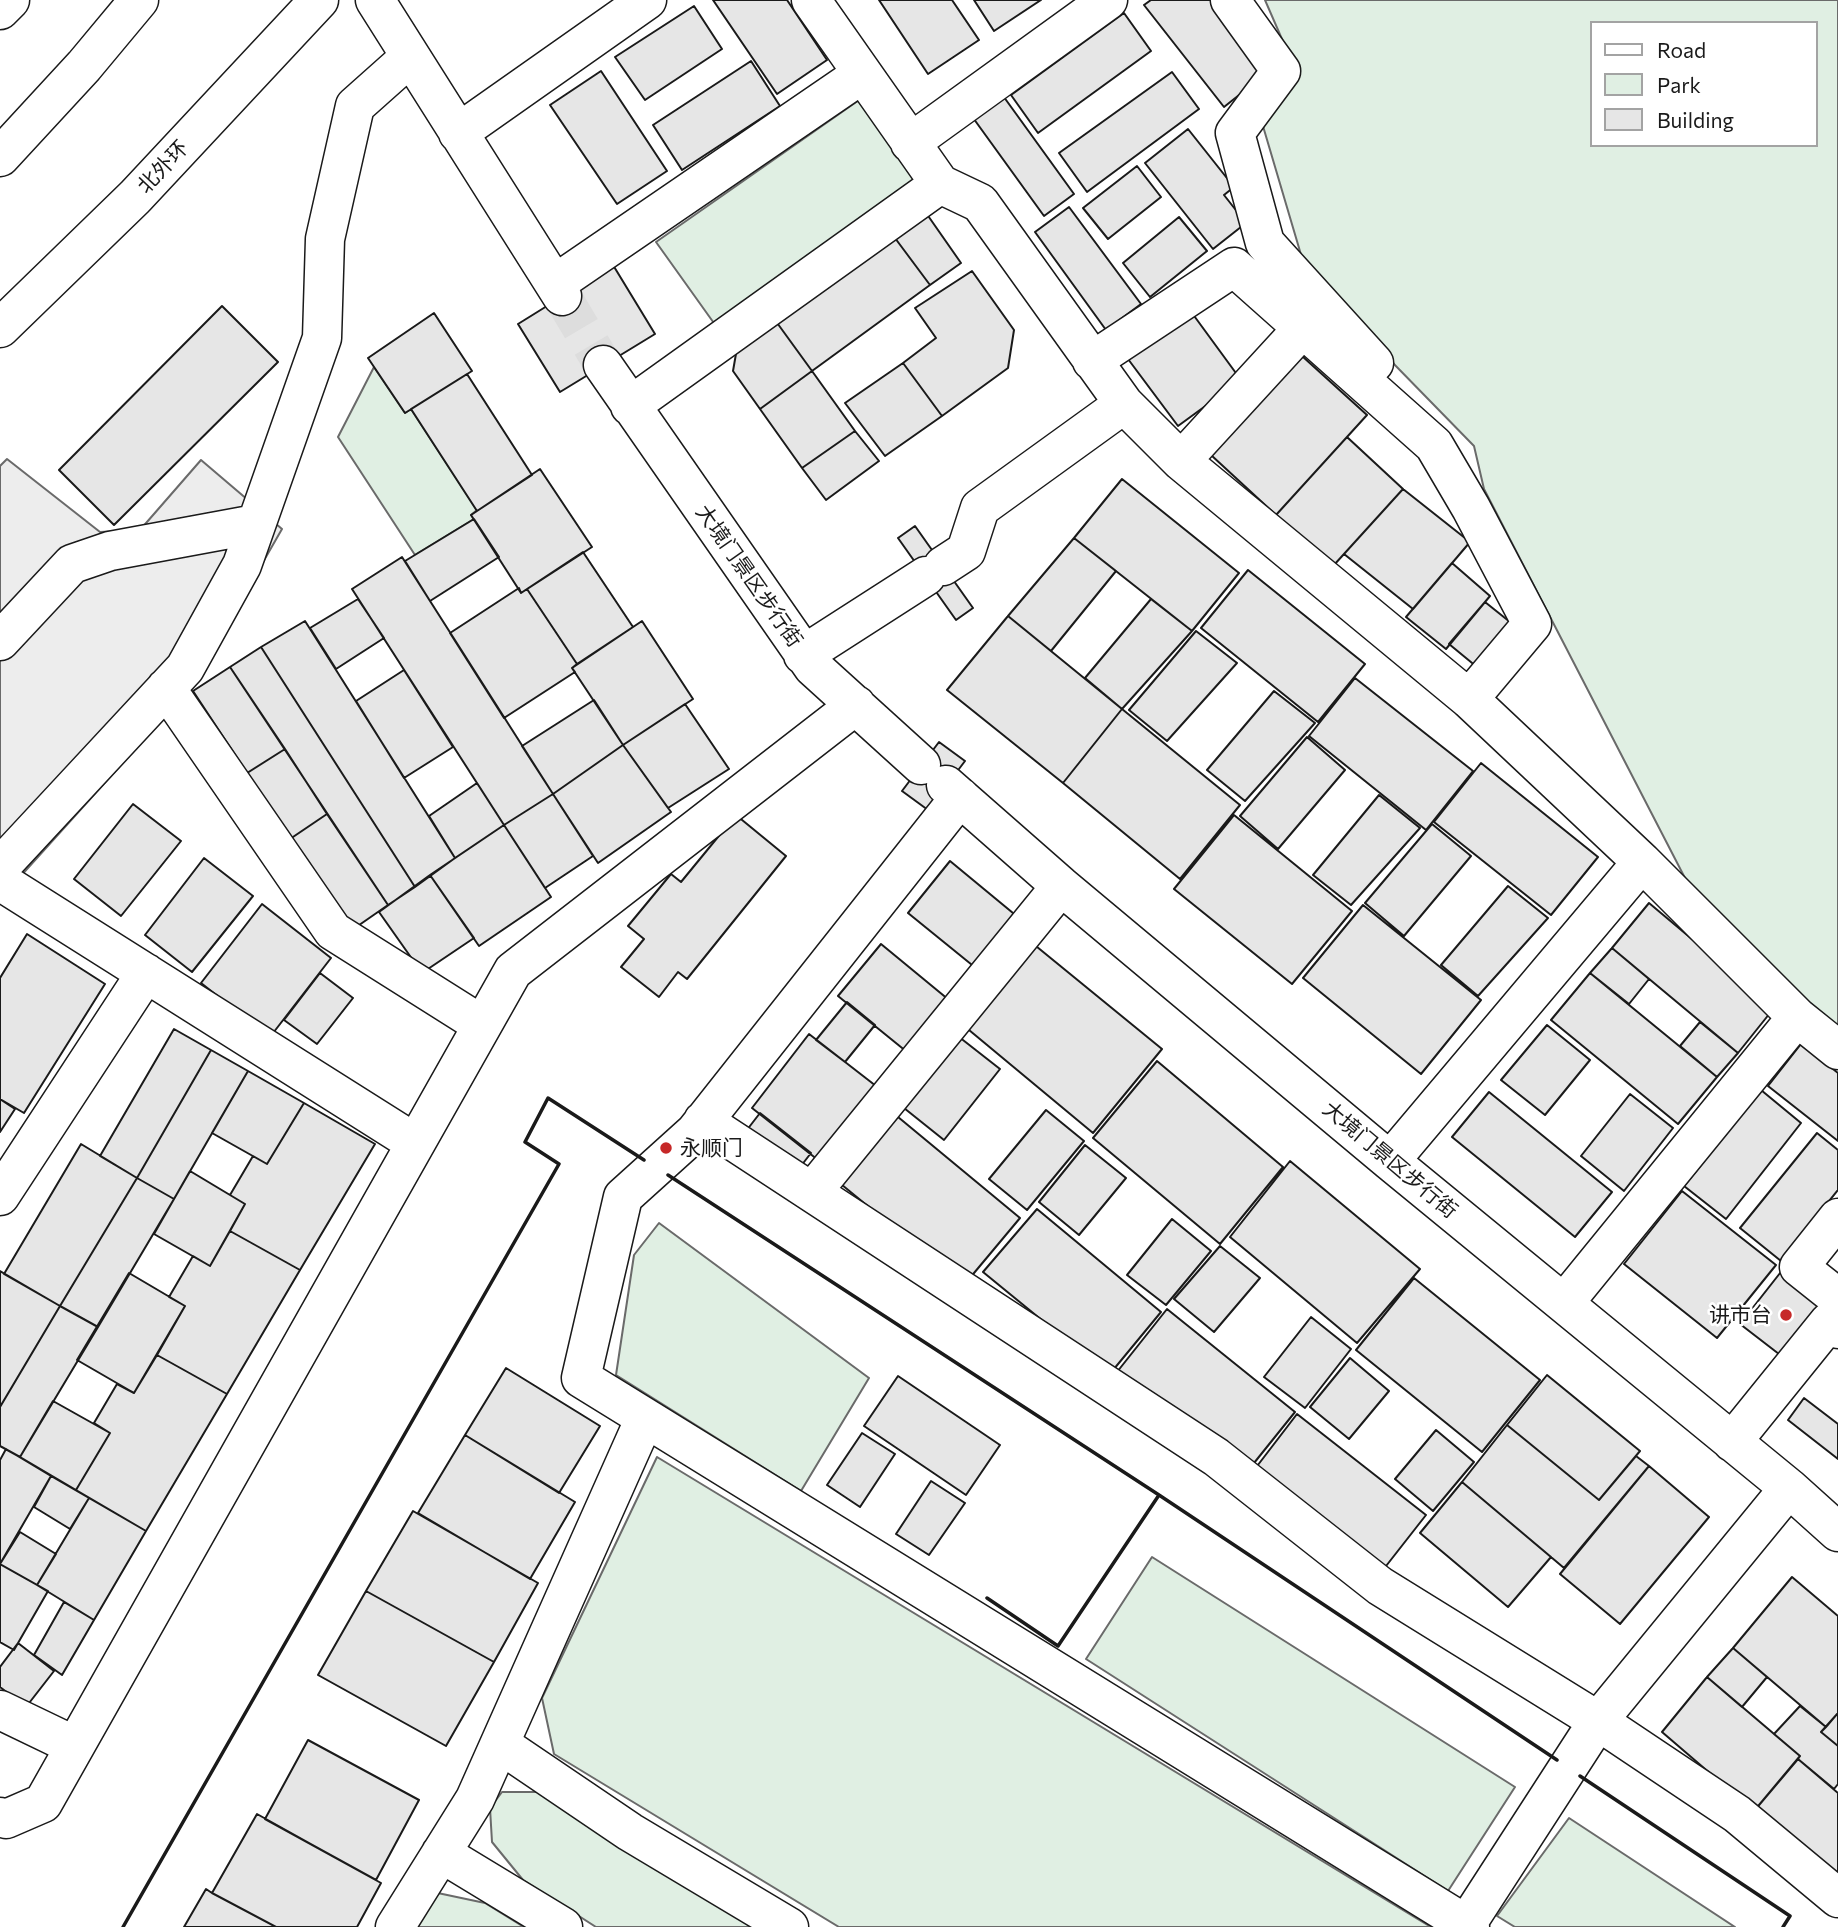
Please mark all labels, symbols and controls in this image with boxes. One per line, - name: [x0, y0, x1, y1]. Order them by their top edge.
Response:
- legend: [1590, 21, 1817, 147]
- text: Road: [1657, 37, 1706, 62]
- text: Park: [1657, 72, 1701, 97]
- text: Building: [1657, 107, 1734, 132]
- street label: 北外环: [132, 135, 194, 199]
- street label: 大境门景区步行街: [690, 500, 808, 652]
- street label: 大境门景区步行街: [1318, 1096, 1462, 1224]
- place label: 永顺门: [680, 1135, 743, 1161]
- marker: 永顺门: [658, 1140, 674, 1156]
- place label: 讲市台: [1709, 1302, 1772, 1328]
- marker: 讲市台: [1778, 1307, 1794, 1323]

